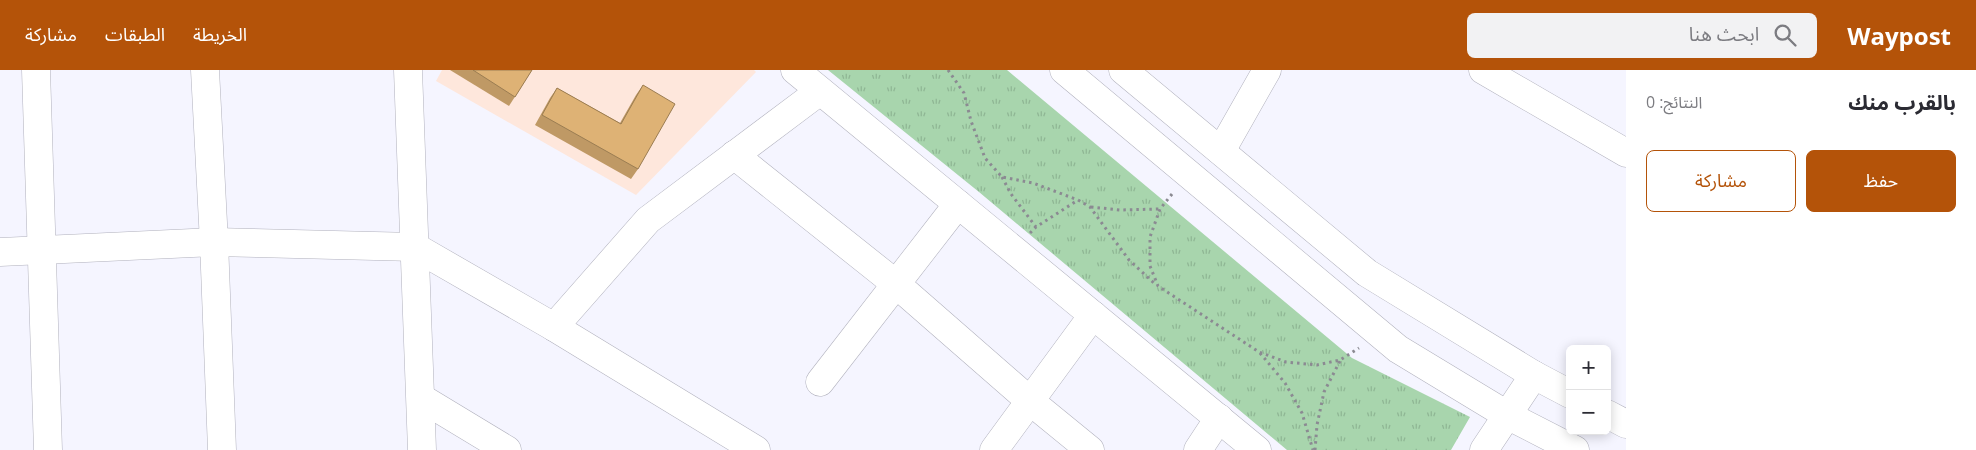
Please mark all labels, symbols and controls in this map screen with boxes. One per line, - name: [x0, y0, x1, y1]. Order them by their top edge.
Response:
- search box: [1467, 13, 1817, 58]
- text: Waypost: [1847, 19, 1951, 52]
- text: ابحث هنا: [1689, 21, 1759, 47]
- icon: search: [1771, 21, 1799, 49]
- text: مشاركة: [25, 22, 77, 46]
- text: الطبقات: [105, 22, 165, 46]
- text: الخريطة: [193, 22, 247, 46]
- text: بالقرب منك: [1848, 88, 1956, 116]
- text: النتائج: 0: [1646, 91, 1702, 113]
- button: مشاركة: [1646, 150, 1796, 212]
- button: حفظ: [1806, 150, 1956, 212]
- map controls: [1566, 345, 1611, 435]
- button: +: [1566, 345, 1611, 390]
- button: −: [1566, 390, 1611, 435]

